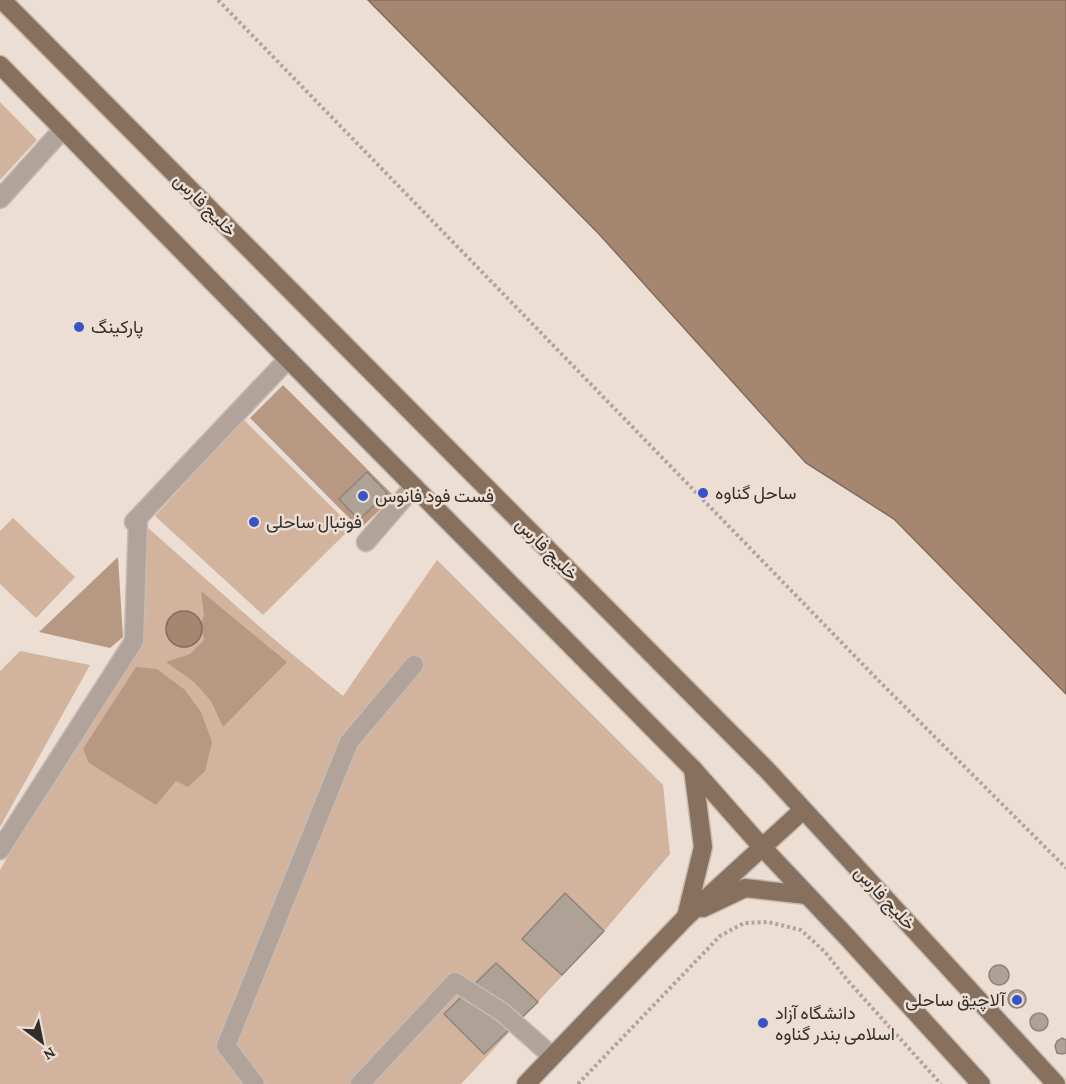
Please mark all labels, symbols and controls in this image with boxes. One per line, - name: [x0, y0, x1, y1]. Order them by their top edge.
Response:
- street label: خلیج فارس: [168, 170, 240, 242]
- place label: پارکینگ: [91, 317, 143, 339]
- marker: پارکینگ: [72, 320, 86, 334]
- place label: ساحل گناوه: [715, 483, 797, 504]
- place label: فست فود فانوس: [375, 486, 494, 507]
- marker: ساحل گناوه: [696, 486, 710, 500]
- marker: فست فود فانوس: [356, 489, 370, 503]
- place label: فوتبال ساحلی: [266, 512, 362, 533]
- street label: خلیج فارس: [510, 514, 582, 586]
- marker: فوتبال ساحلی: [247, 515, 261, 529]
- street label: خلیج فارس: [849, 862, 920, 935]
- place label: آلاچیق ساحلی: [905, 990, 1007, 1012]
- marker: آلاچیق ساحلی: [1010, 993, 1024, 1007]
- place label: دانشگاه آزاد اسلامی بندر گناوه: [775, 1003, 895, 1045]
- north arrow: [12, 1012, 72, 1072]
- marker: دانشگاه آزاد اسلامی بندر گناوه: [756, 1016, 770, 1030]
- text: N: [40, 1044, 59, 1064]

